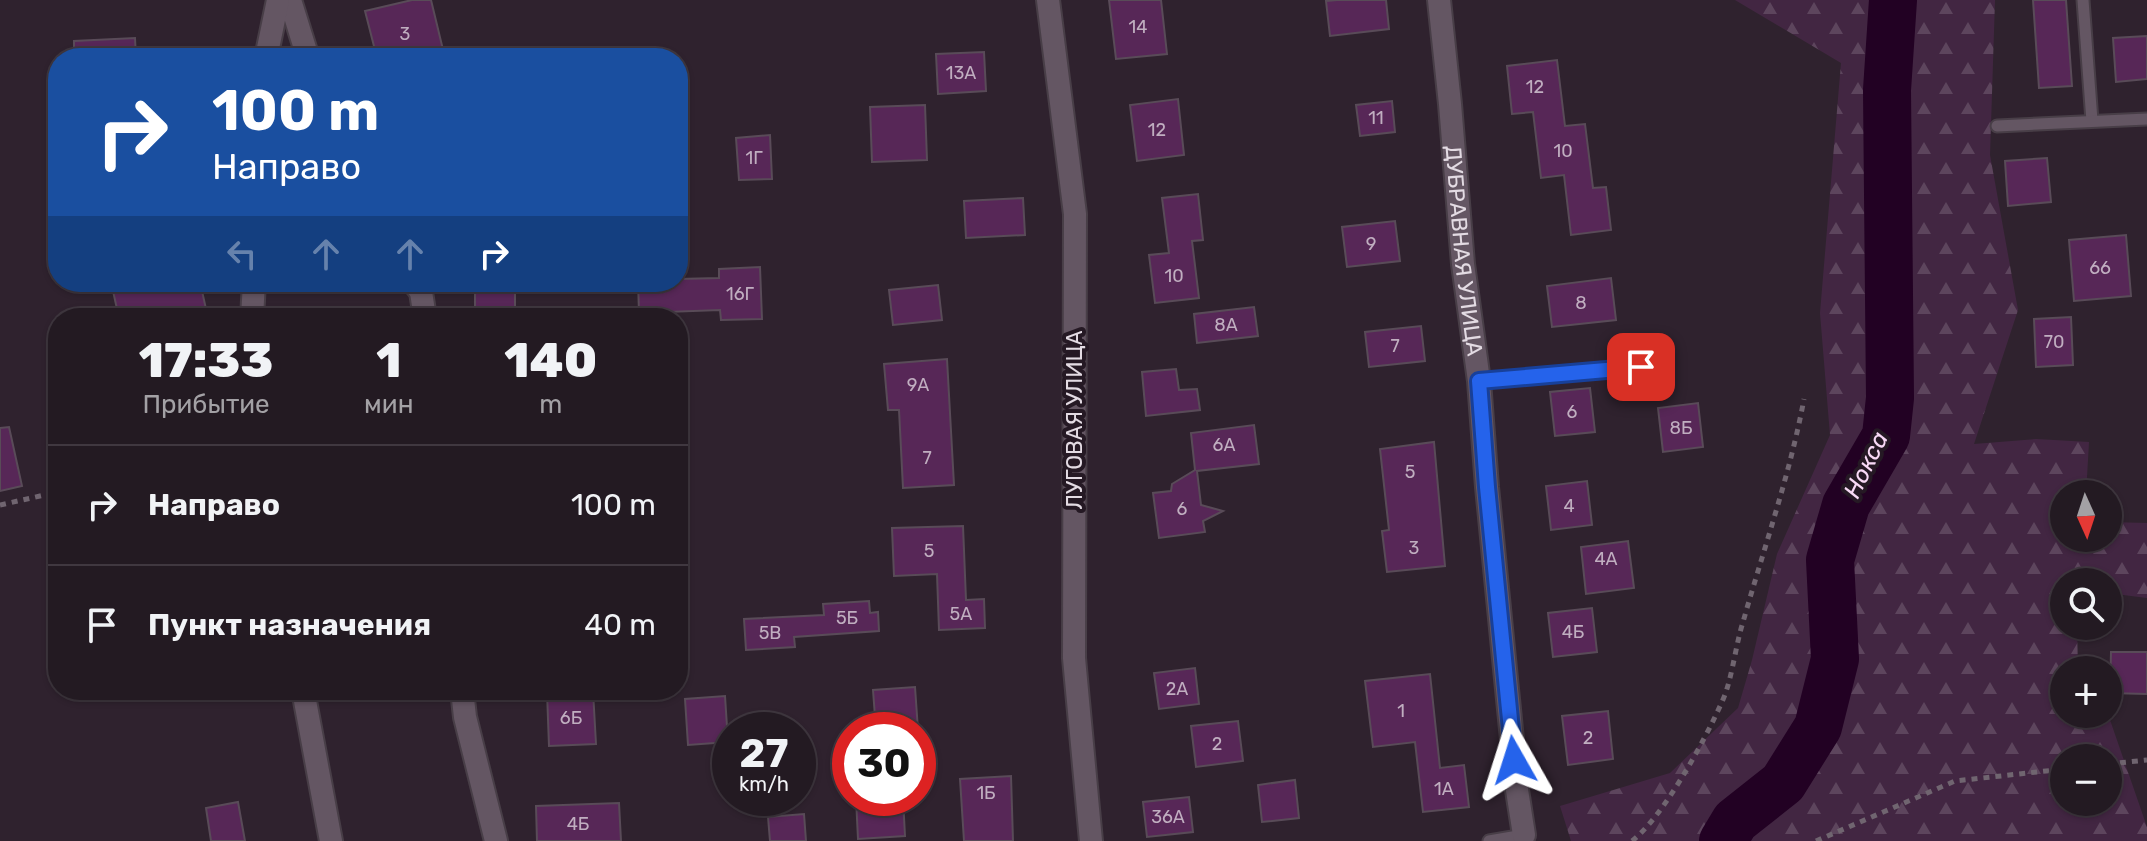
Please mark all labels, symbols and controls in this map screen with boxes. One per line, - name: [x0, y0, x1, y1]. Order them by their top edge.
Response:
- house number: 14: [1129, 16, 1147, 38]
- house number: 3: [400, 23, 410, 45]
- house number: 13А: [946, 62, 976, 84]
- house number: 12: [1526, 76, 1544, 98]
- text: 100 m: [212, 78, 379, 144]
- icon: right: [80, 80, 184, 184]
- house number: 11: [1368, 107, 1384, 129]
- house number: 12: [1148, 119, 1166, 141]
- house number: 10: [1553, 140, 1573, 162]
- street label: ДУБРАВНАЯ УЛИЦА: [1440, 144, 1489, 358]
- text: Направо: [212, 145, 361, 188]
- house number: 1Г: [745, 147, 763, 169]
- icon: left: [220, 232, 264, 276]
- icon: ahead: [304, 232, 348, 276]
- icon: ahead: [388, 232, 432, 276]
- icon: right: [472, 232, 516, 276]
- house number: 9: [1366, 233, 1376, 255]
- house number: 66: [2089, 257, 2111, 279]
- house number: 10: [1164, 265, 1184, 287]
- house number: 16Г: [726, 283, 755, 305]
- house number: 8: [1575, 292, 1587, 314]
- house number: 8А: [1214, 314, 1238, 336]
- street label: ЛУГОВАЯ УЛИЦА: [1061, 330, 1088, 509]
- house number: 70: [2044, 331, 2064, 353]
- text: 17:33: [139, 332, 273, 389]
- text: 1: [376, 332, 401, 389]
- text: 140: [504, 332, 597, 389]
- pin: [1607, 333, 1675, 401]
- house number: 7: [1390, 335, 1400, 357]
- icon: arrive: [1619, 345, 1663, 389]
- house number: 9А: [907, 374, 929, 396]
- text: Прибытие: [142, 389, 270, 420]
- text: мин: [364, 389, 413, 420]
- text: m: [539, 389, 562, 420]
- house number: 6: [1567, 401, 1578, 423]
- house number: 8Б: [1670, 417, 1692, 439]
- water label: Нокса: [1838, 427, 1894, 503]
- house number: 6А: [1213, 434, 1235, 456]
- house number: 7: [922, 447, 932, 469]
- house number: 5: [1405, 461, 1415, 483]
- north arrow: [2050, 480, 2122, 552]
- map controls: [2050, 480, 2122, 816]
- icon: right: [80, 483, 124, 527]
- text: Направо: [148, 487, 280, 523]
- text: 100 m: [571, 487, 656, 523]
- house number: 4: [1563, 495, 1575, 517]
- house number: 6: [1177, 498, 1188, 520]
- house number: 3: [1409, 537, 1419, 559]
- house number: 5: [924, 540, 934, 562]
- house number: 4А: [1594, 548, 1618, 570]
- button: search: [2050, 568, 2122, 640]
- icon: arrive: [80, 603, 124, 647]
- house number: 5А: [950, 603, 972, 625]
- text: Пункт назначения: [148, 607, 431, 643]
- text: 40 m: [584, 607, 656, 643]
- house number: 5Б: [836, 607, 858, 629]
- house number: 4Б: [1562, 621, 1584, 643]
- house number: 5В: [759, 622, 781, 644]
- button: +: [2050, 656, 2122, 728]
- house number: 2А: [1166, 678, 1188, 700]
- house number: 1: [1397, 700, 1405, 722]
- house number: 6Б: [560, 707, 582, 729]
- speed limit sign: 30: [832, 712, 936, 816]
- position arrow: [1472, 718, 1556, 802]
- house number: 2: [1583, 727, 1593, 749]
- text: 27: [740, 730, 788, 777]
- house number: 2: [1212, 733, 1222, 755]
- button: −: [2050, 744, 2122, 816]
- text: km/h: [739, 772, 789, 796]
- house number: 1А: [1434, 778, 1454, 800]
- house number: 1Б: [976, 782, 996, 804]
- house number: 36А: [1151, 806, 1185, 828]
- house number: 4Б: [567, 813, 589, 835]

